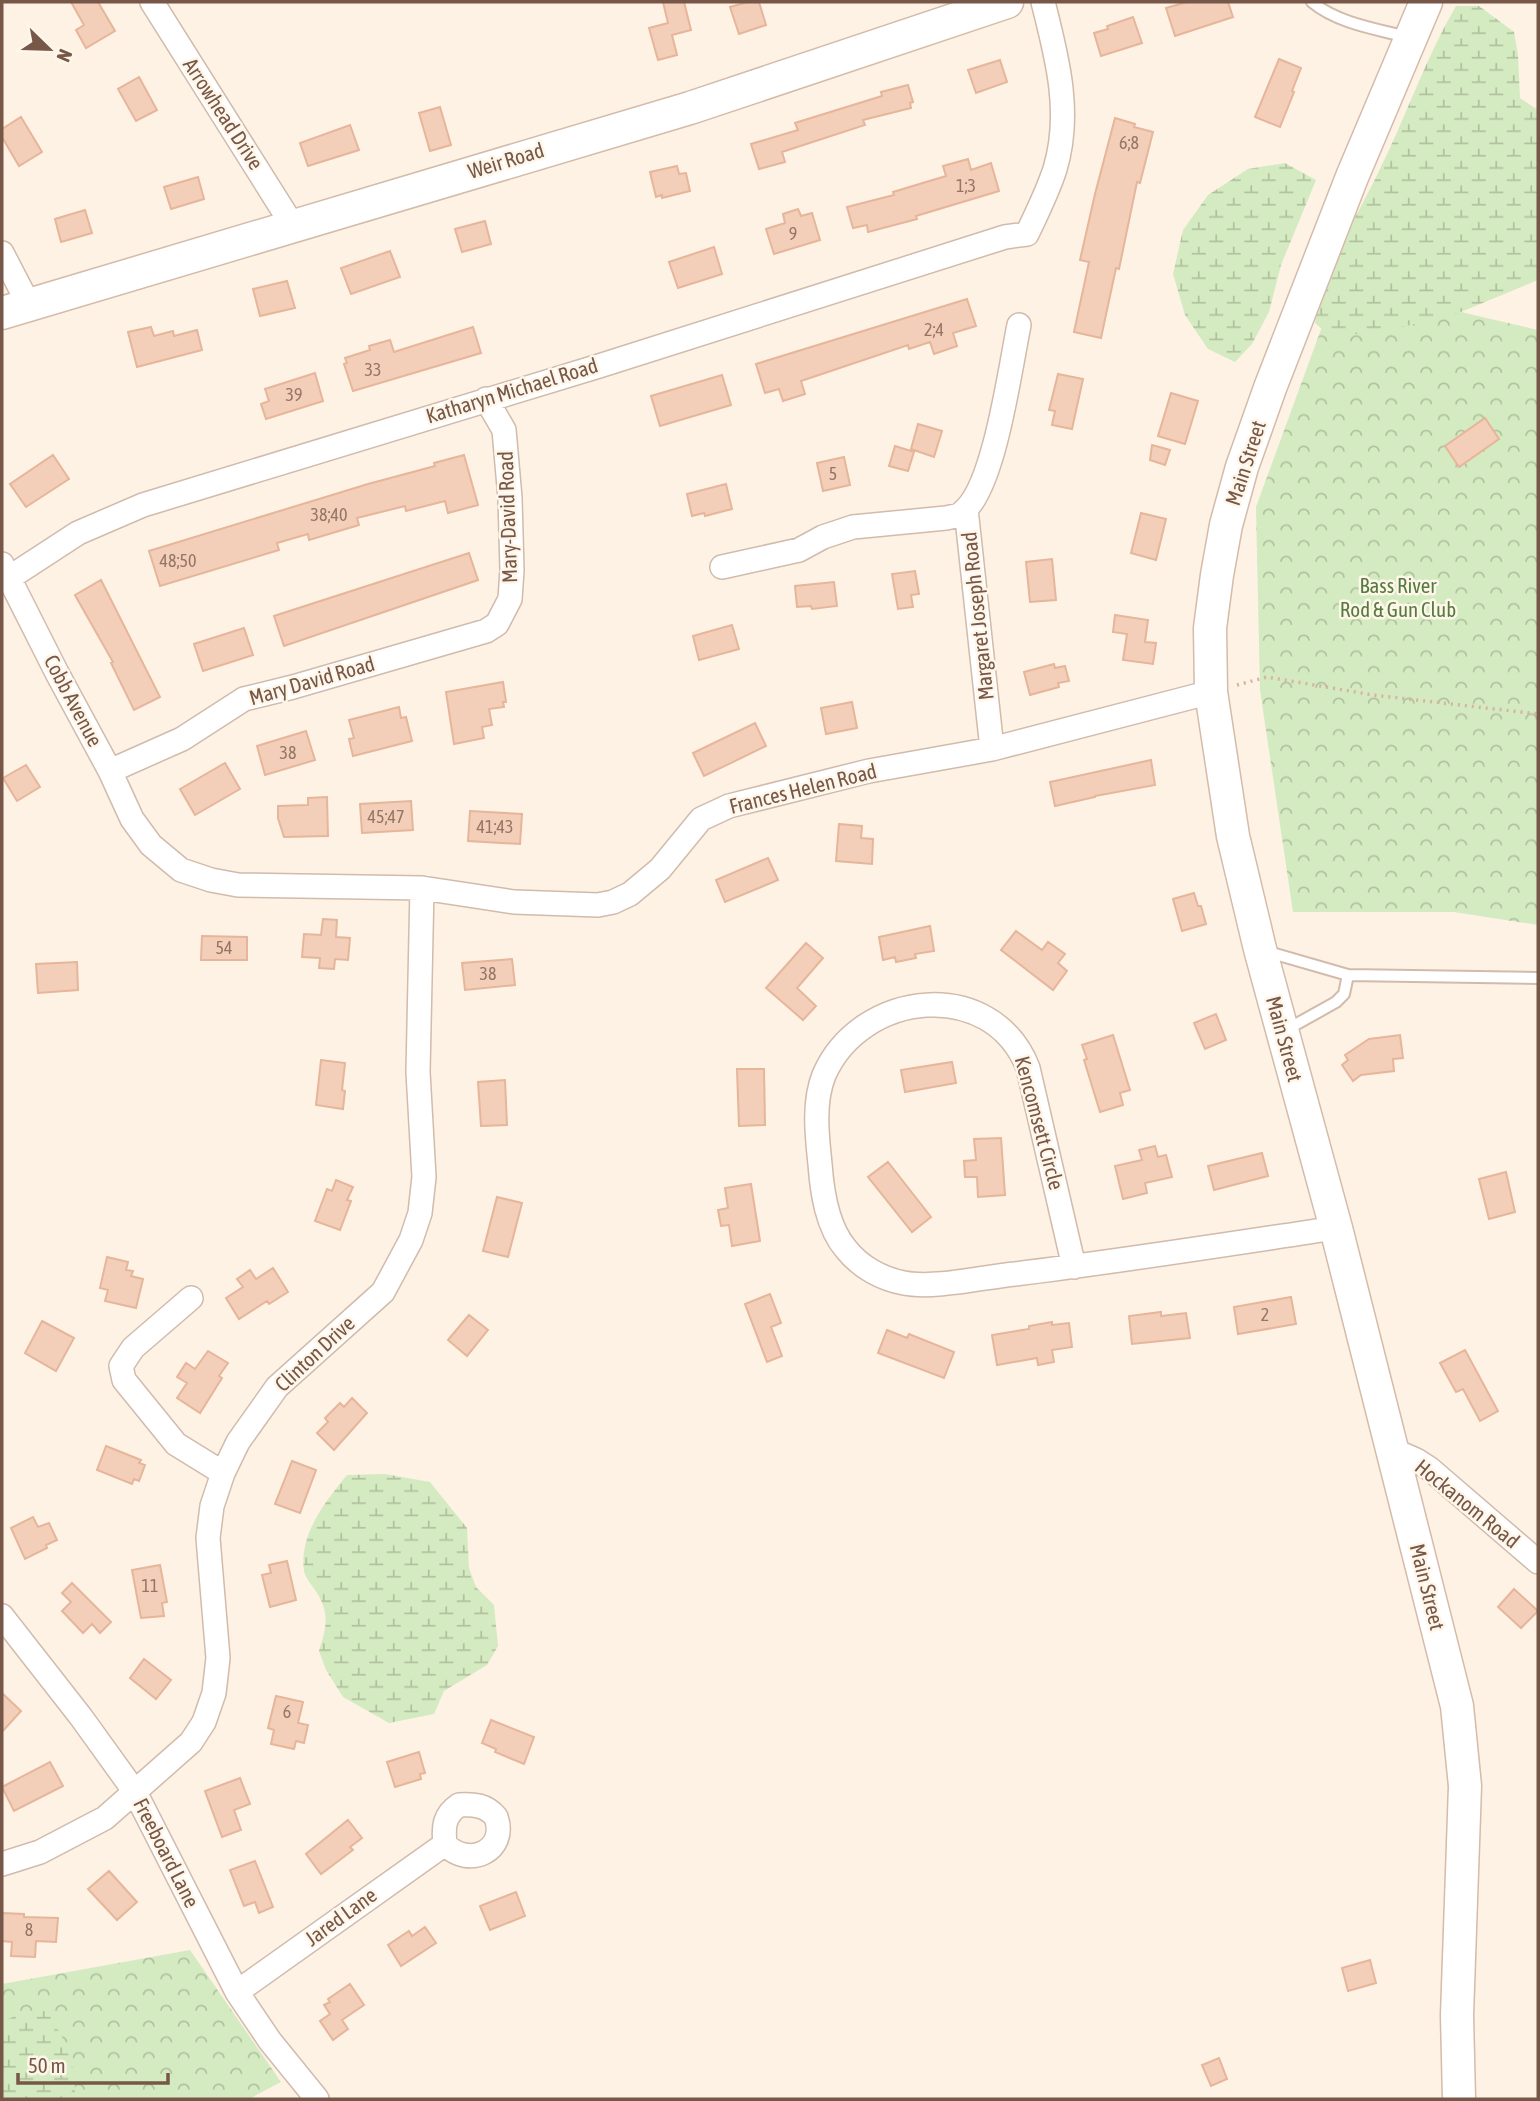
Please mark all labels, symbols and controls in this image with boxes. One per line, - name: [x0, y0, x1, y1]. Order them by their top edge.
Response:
- north arrow: [14, 14, 84, 84]
- text: N: [52, 46, 77, 65]
- street label: Arrowhead Drive: [179, 53, 269, 174]
- house number: 6;8: [1119, 132, 1139, 153]
- street label: Weir Road: [465, 137, 547, 183]
- house number: 1;3: [956, 175, 976, 196]
- house number: 9: [789, 223, 797, 244]
- house number: 2;4: [924, 319, 944, 340]
- street label: Katharyn Michael Road: [423, 353, 600, 428]
- house number: 33: [365, 359, 381, 380]
- house number: 39: [286, 384, 302, 405]
- street label: Main Street: [1220, 417, 1270, 508]
- street label: Mary-David Road: [493, 451, 521, 583]
- house number: 5: [829, 463, 837, 484]
- house number: 38;40: [310, 504, 348, 525]
- street label: Margaret Joseph Road: [956, 531, 998, 701]
- house number: 48;50: [159, 550, 197, 571]
- park label: Bass River Rod & Gun Club: [1340, 573, 1456, 621]
- street label: Cobb Avenue: [40, 651, 108, 750]
- street label: Mary David Road: [246, 651, 377, 709]
- house number: 38: [280, 742, 296, 763]
- street label: Frances Helen Road: [727, 758, 879, 818]
- house number: 45;47: [367, 806, 405, 827]
- house number: 41;43: [476, 816, 514, 837]
- house number: 54: [216, 937, 232, 958]
- house number: 38: [480, 963, 496, 984]
- street label: Main Street: [1262, 993, 1308, 1084]
- street label: Kencomsett Circle: [1011, 1053, 1069, 1192]
- house number: 2: [1261, 1304, 1269, 1325]
- street label: Clinton Drive: [270, 1311, 359, 1396]
- street label: Hockanom Road: [1411, 1454, 1525, 1553]
- street label: Main Street: [1406, 1541, 1450, 1632]
- house number: 11: [142, 1575, 158, 1596]
- house number: 6: [283, 1701, 291, 1722]
- street label: Freeboard Lane: [129, 1794, 205, 1911]
- street label: Jared Lane: [300, 1882, 381, 1950]
- house number: 8: [25, 1919, 33, 1940]
- scale bar: [18, 2042, 168, 2086]
- text: 50 m: [28, 2053, 66, 2077]

